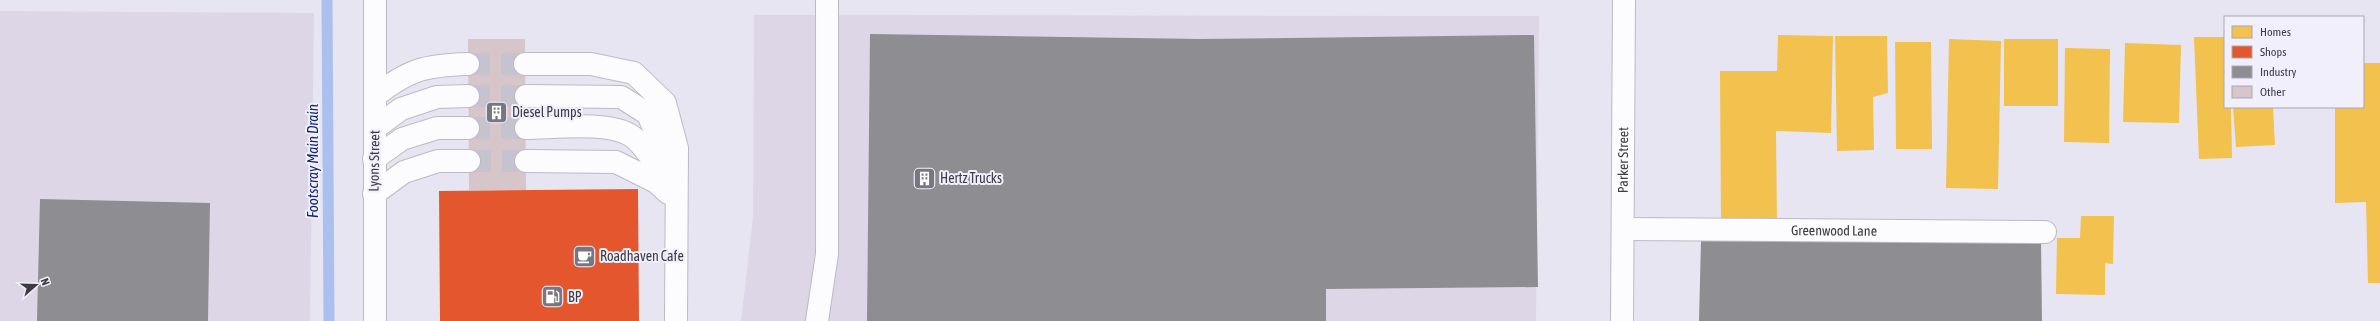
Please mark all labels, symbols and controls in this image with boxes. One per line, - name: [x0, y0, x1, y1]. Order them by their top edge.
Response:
- legend: [2224, 16, 2364, 108]
- text: Homes: [2260, 25, 2291, 39]
- text: Shops: [2260, 45, 2286, 59]
- text: Industry: [2260, 65, 2297, 79]
- text: Other: [2260, 85, 2286, 99]
- building icon: Diesel Pumps: [484, 99, 510, 125]
- water label: Footscray Main Drain: [304, 104, 321, 218]
- place label: Diesel Pumps: [512, 104, 582, 120]
- street label: Parker Street: [1615, 127, 1631, 193]
- street label: Lyons Street: [365, 130, 383, 192]
- building icon: Hertz Trucks: [912, 165, 938, 191]
- place label: Hertz Trucks: [940, 170, 1002, 186]
- street label: Greenwood Lane: [1791, 222, 1877, 239]
- cafe icon: Roadhaven Cafe: [572, 243, 598, 269]
- place label: Roadhaven Cafe: [600, 248, 684, 264]
- north arrow: [16, 265, 56, 305]
- text: N: [39, 276, 52, 287]
- fuel station icon: BP: [540, 284, 566, 310]
- place label: BP: [568, 289, 582, 305]

